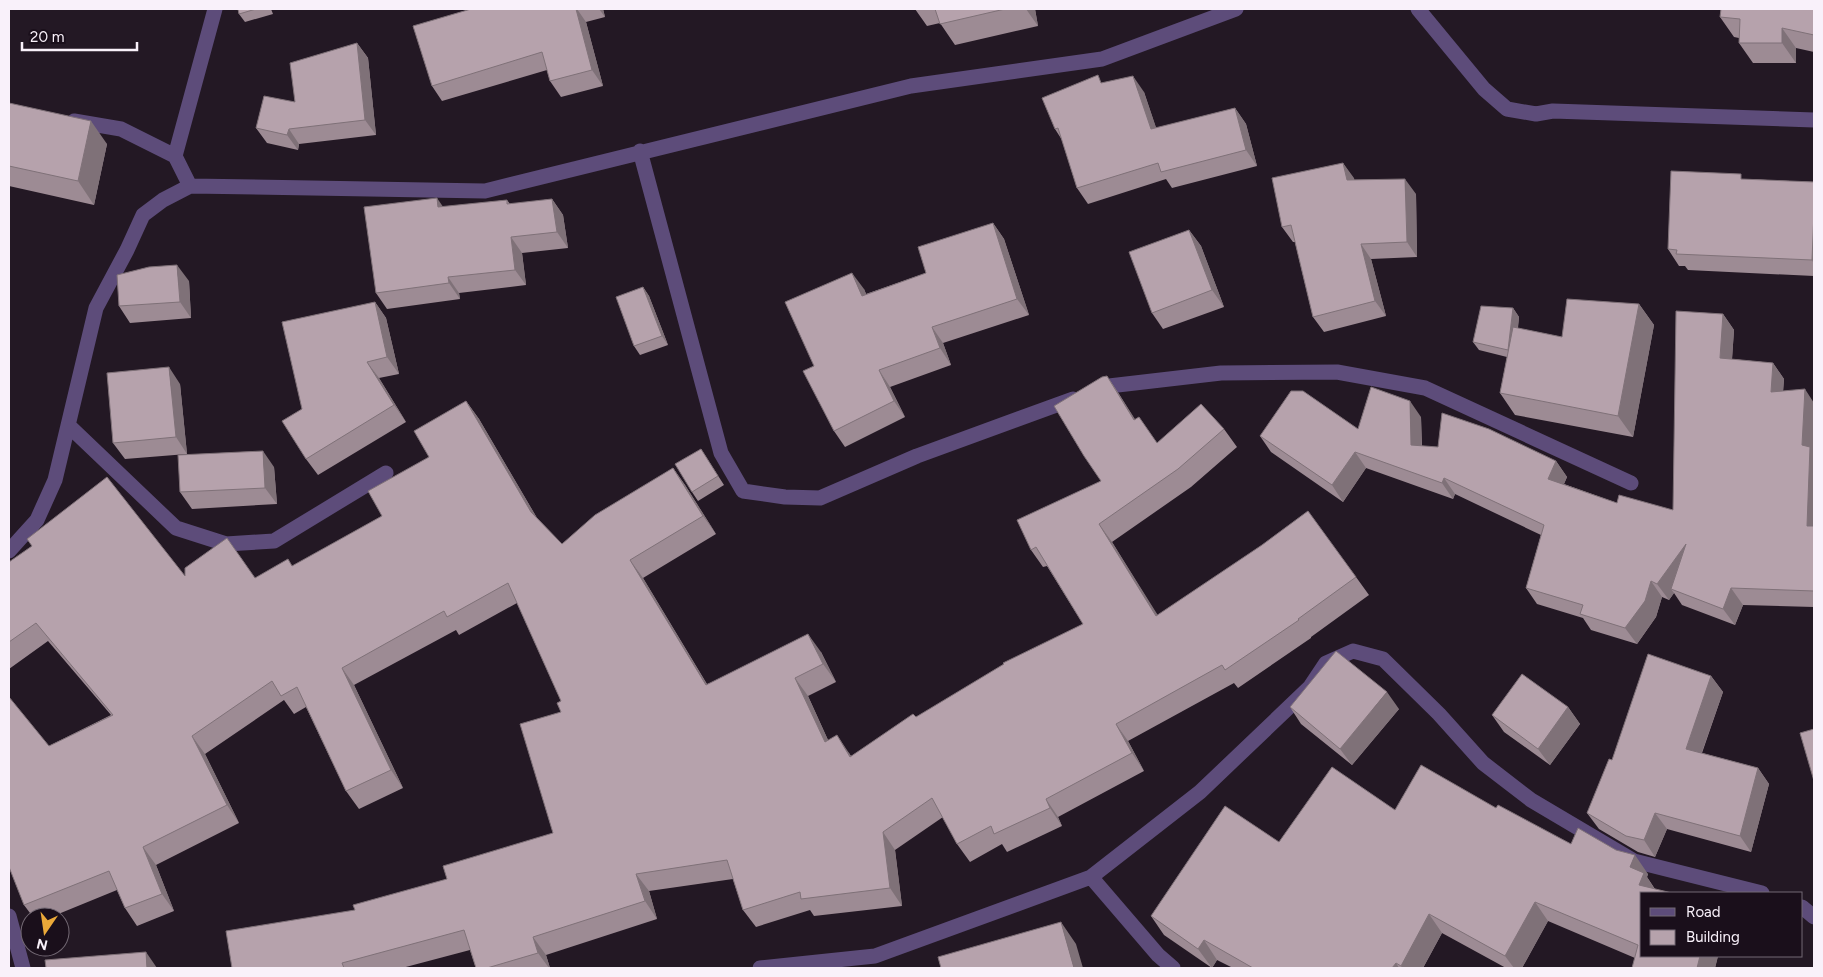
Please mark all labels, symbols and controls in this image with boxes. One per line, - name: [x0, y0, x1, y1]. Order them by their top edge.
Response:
- scale bar: [22, 20, 138, 52]
- text: 20 m: [30, 28, 64, 46]
- legend: [1640, 892, 1803, 957]
- text: Road: [1686, 903, 1721, 921]
- north arrow: [20, 907, 70, 957]
- text: Building: [1686, 928, 1740, 946]
- text: N: [35, 935, 49, 954]

